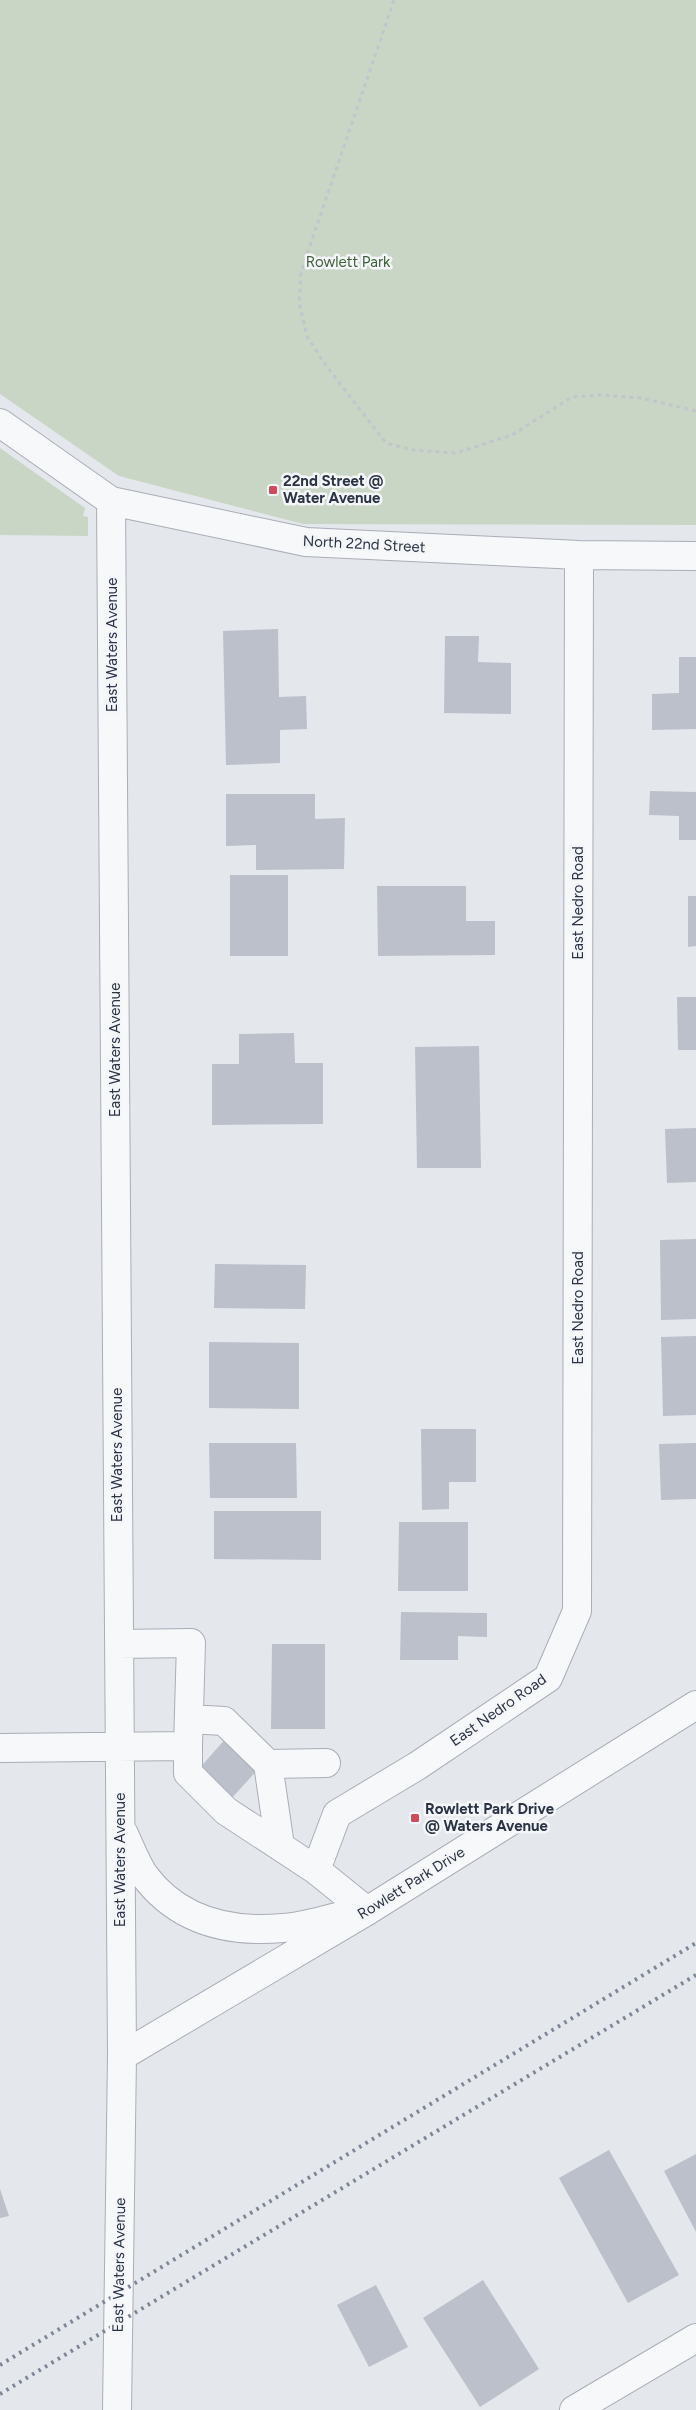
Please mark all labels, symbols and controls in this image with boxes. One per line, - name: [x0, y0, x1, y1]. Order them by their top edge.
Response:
- park label: Rowlett Park: [306, 253, 391, 271]
- place label: 22nd Street @ Water Avenue: [283, 472, 383, 507]
- marker: 22nd Street @ Water Avenue: [267, 484, 279, 496]
- street label: North 22nd Street: [302, 532, 426, 556]
- street label: East Waters Avenue: [103, 578, 121, 712]
- street label: East Nedro Road: [569, 846, 587, 960]
- street label: East Waters Avenue: [106, 983, 124, 1117]
- street label: East Nedro Road: [569, 1251, 587, 1365]
- street label: East Waters Avenue: [108, 1388, 126, 1522]
- street label: East Nedro Road: [446, 1670, 550, 1750]
- street label: East Waters Avenue: [111, 1793, 129, 1927]
- place label: Rowlett Park Drive @ Waters Avenue: [425, 1800, 555, 1835]
- marker: Rowlett Park Drive @ Waters Avenue: [409, 1812, 421, 1824]
- street label: Rowlett Park Drive: [354, 1843, 468, 1923]
- street label: East Waters Avenue: [109, 2198, 129, 2332]

